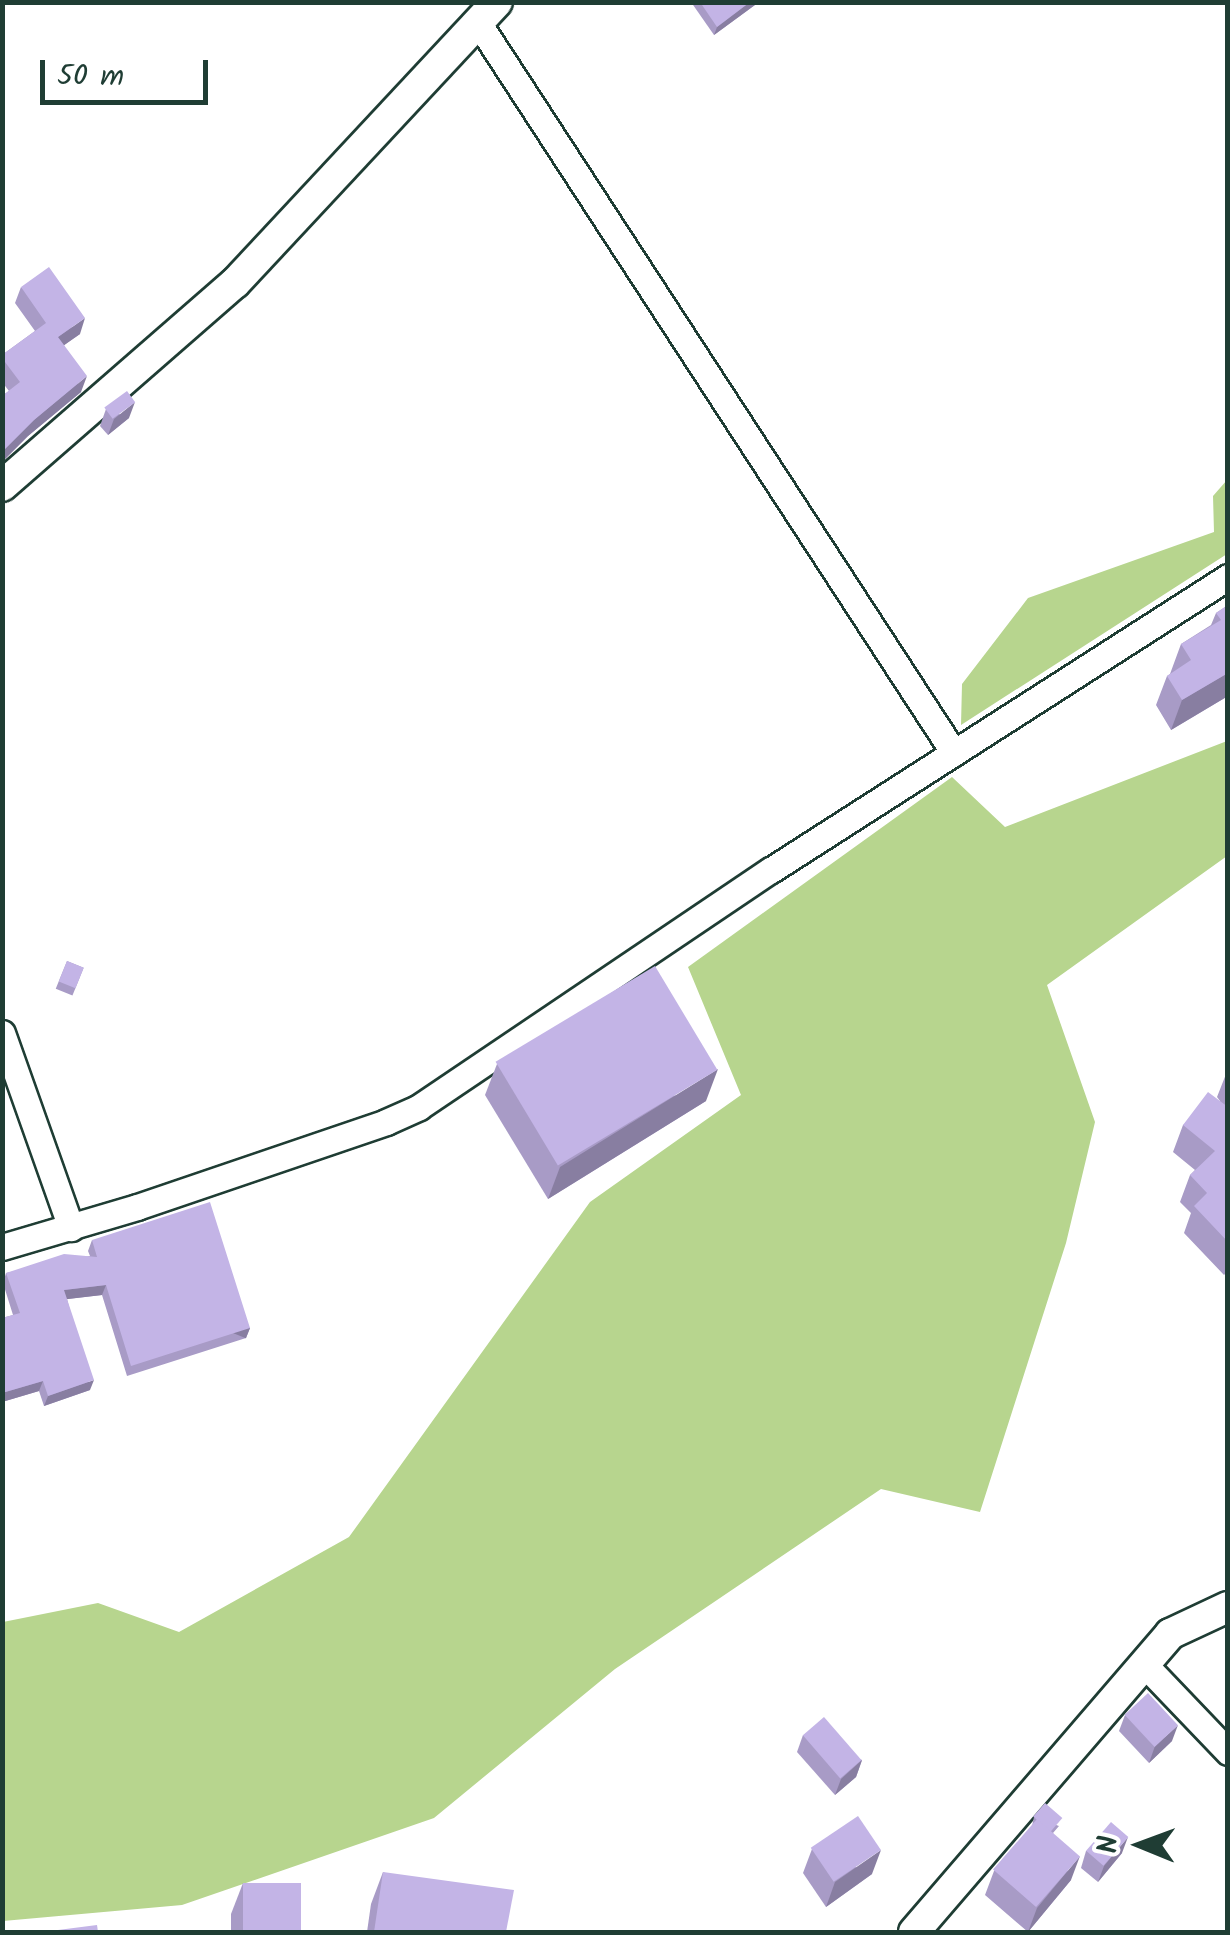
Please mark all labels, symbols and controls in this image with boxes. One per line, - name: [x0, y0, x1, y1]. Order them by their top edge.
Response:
- scale bar: [45, 40, 212, 102]
- text: 50 m: [57, 53, 124, 101]
- north arrow: [1090, 1795, 1190, 1895]
- text: N: [1087, 1835, 1132, 1854]

